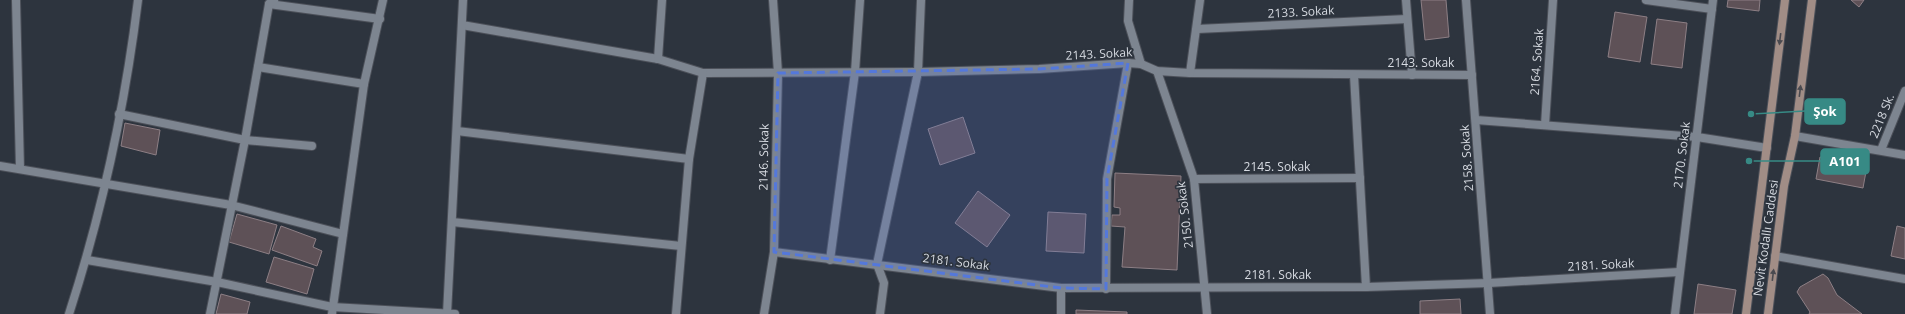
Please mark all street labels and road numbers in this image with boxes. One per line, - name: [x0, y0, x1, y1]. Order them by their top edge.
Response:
- street label: 2133. Sokak: [1267, 1, 1335, 22]
- street label: 2164. Sokak: [1526, 27, 1547, 96]
- street label: 2143. Sokak: [1065, 43, 1133, 64]
- street label: 2143. Sokak: [1388, 54, 1455, 71]
- street label: 2218 Sk.: [1865, 91, 1898, 141]
- street label: 2170. Sokak: [1669, 120, 1694, 189]
- street label: 2146. Sokak: [754, 123, 773, 191]
- street label: 2158. Sokak: [1456, 123, 1477, 192]
- street label: 2145. Sokak: [1244, 158, 1311, 175]
- street label: Nevit Kodallı Caddesi: [1749, 179, 1782, 297]
- street label: 2150. Sokak: [1172, 180, 1197, 249]
- street label: 2181. Sokak: [922, 249, 991, 274]
- street label: 2181. Sokak: [1567, 254, 1635, 275]
- street label: 2181. Sokak: [1245, 266, 1312, 283]

